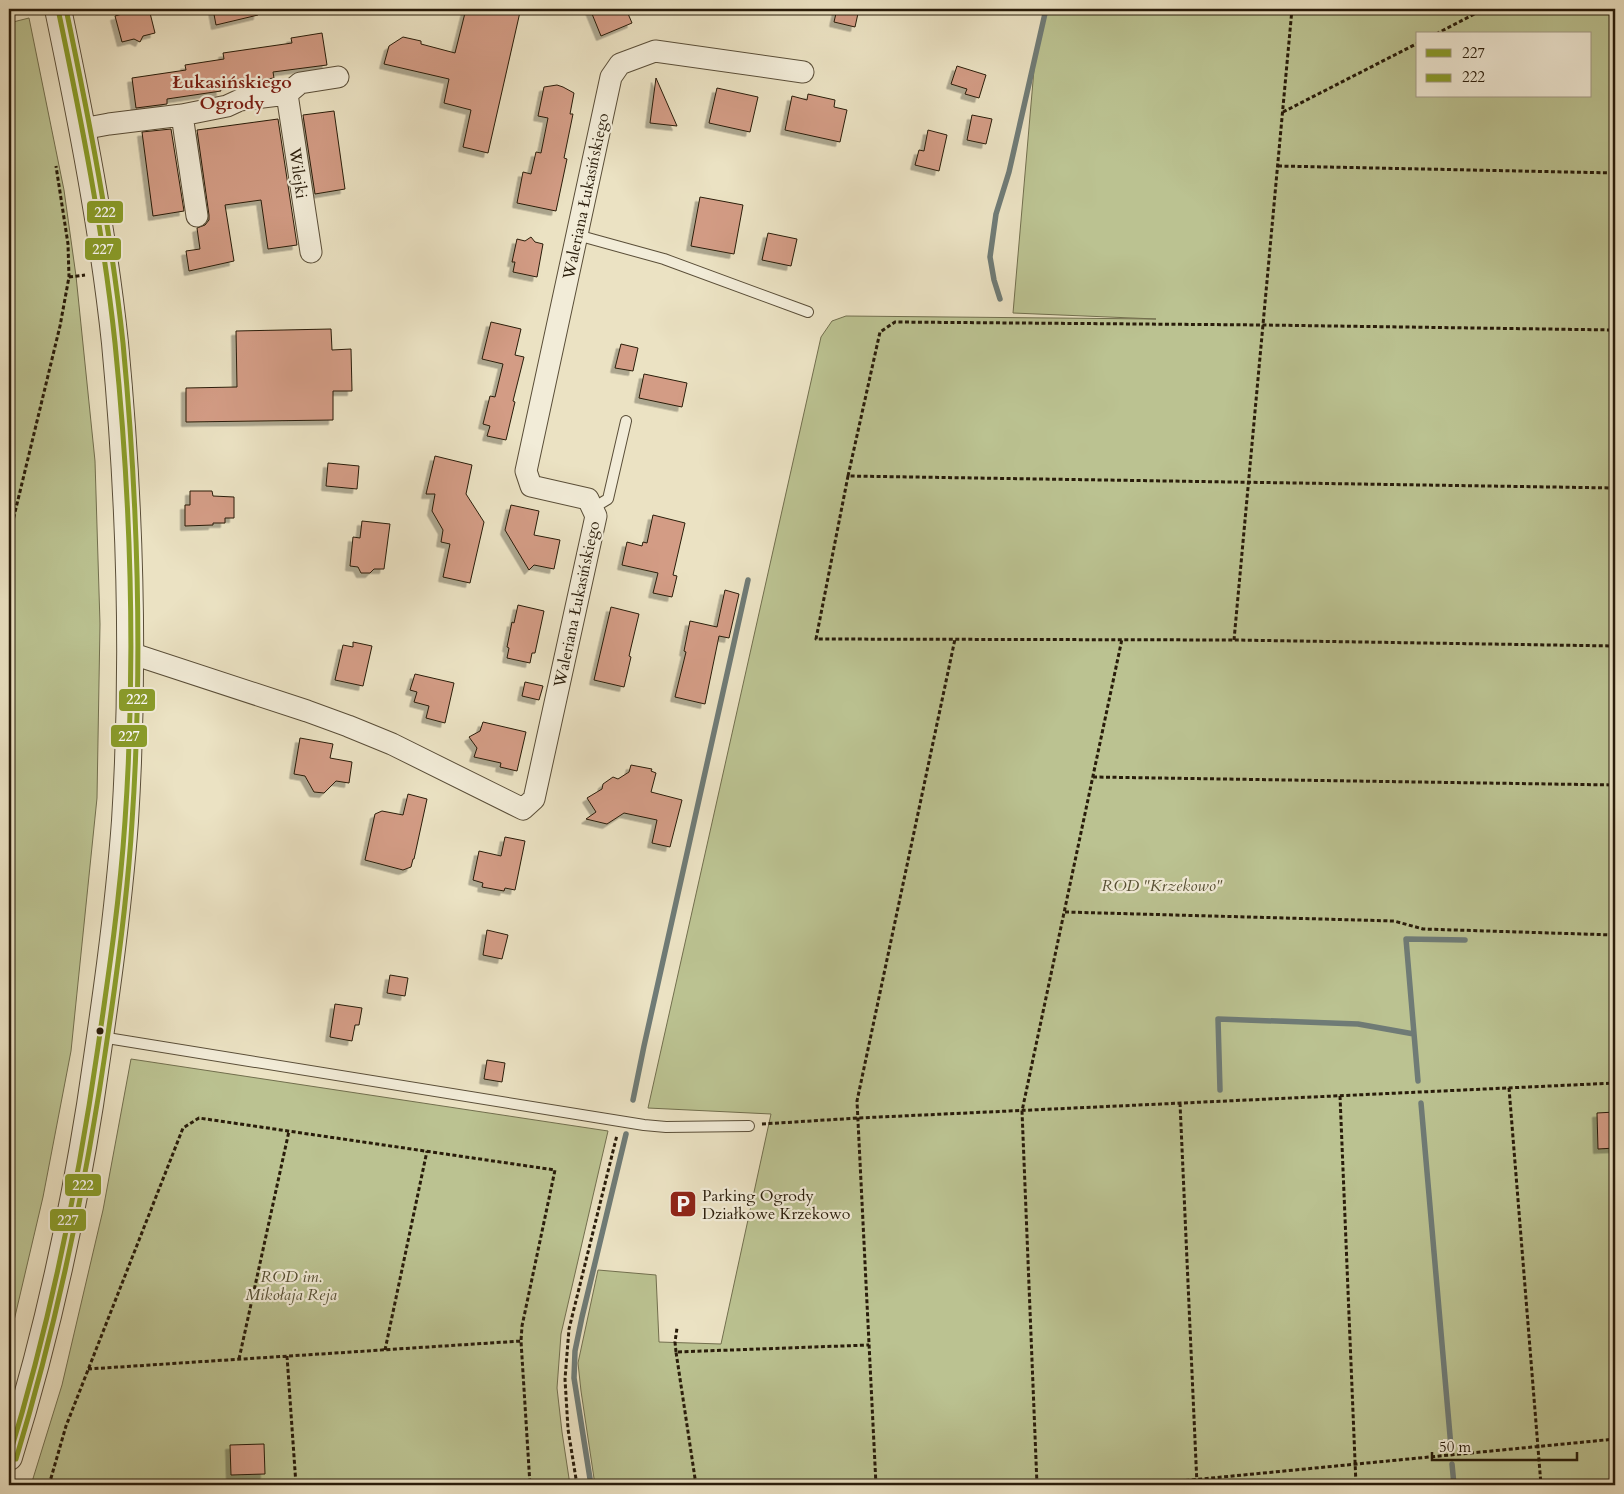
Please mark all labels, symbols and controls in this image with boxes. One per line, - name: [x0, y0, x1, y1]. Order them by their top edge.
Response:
- legend: [1416, 32, 1592, 98]
- text: 227: [1462, 43, 1485, 63]
- text: 222: [1462, 67, 1485, 87]
- district label: Łukasińskiego Ogrody: [172, 70, 292, 116]
- street label: Waleriana Łukasińskiego: [557, 111, 614, 282]
- street label: Wilejki: [283, 145, 313, 200]
- line badge: 222: [86, 200, 124, 224]
- text: 222: [94, 203, 116, 222]
- line badge: 227: [84, 237, 122, 261]
- text: 227: [92, 240, 114, 259]
- street label: Waleriana Łukasińskiego: [548, 519, 605, 690]
- line badge: 222: [118, 688, 156, 712]
- text: 222: [126, 690, 148, 709]
- line badge: 227: [110, 724, 148, 748]
- text: 227: [118, 727, 140, 746]
- park label: ROD "Krzekowo": [1102, 875, 1223, 897]
- unlabelled marker: [95, 1026, 105, 1036]
- line badge: 222: [64, 1173, 102, 1197]
- text: 222: [72, 1176, 94, 1195]
- place label: Parking Ogrody Działkowe Krzekowo: [702, 1185, 851, 1225]
- parking icon: Parking Ogrody Działkowe Krzekowo: [668, 1189, 698, 1219]
- line badge: 227: [49, 1208, 87, 1232]
- text: 227: [57, 1211, 79, 1230]
- park label: ROD im. Mikołaja Reja: [245, 1266, 337, 1306]
- scale bar: [1432, 1429, 1576, 1461]
- text: 50 m: [1439, 1437, 1471, 1457]

